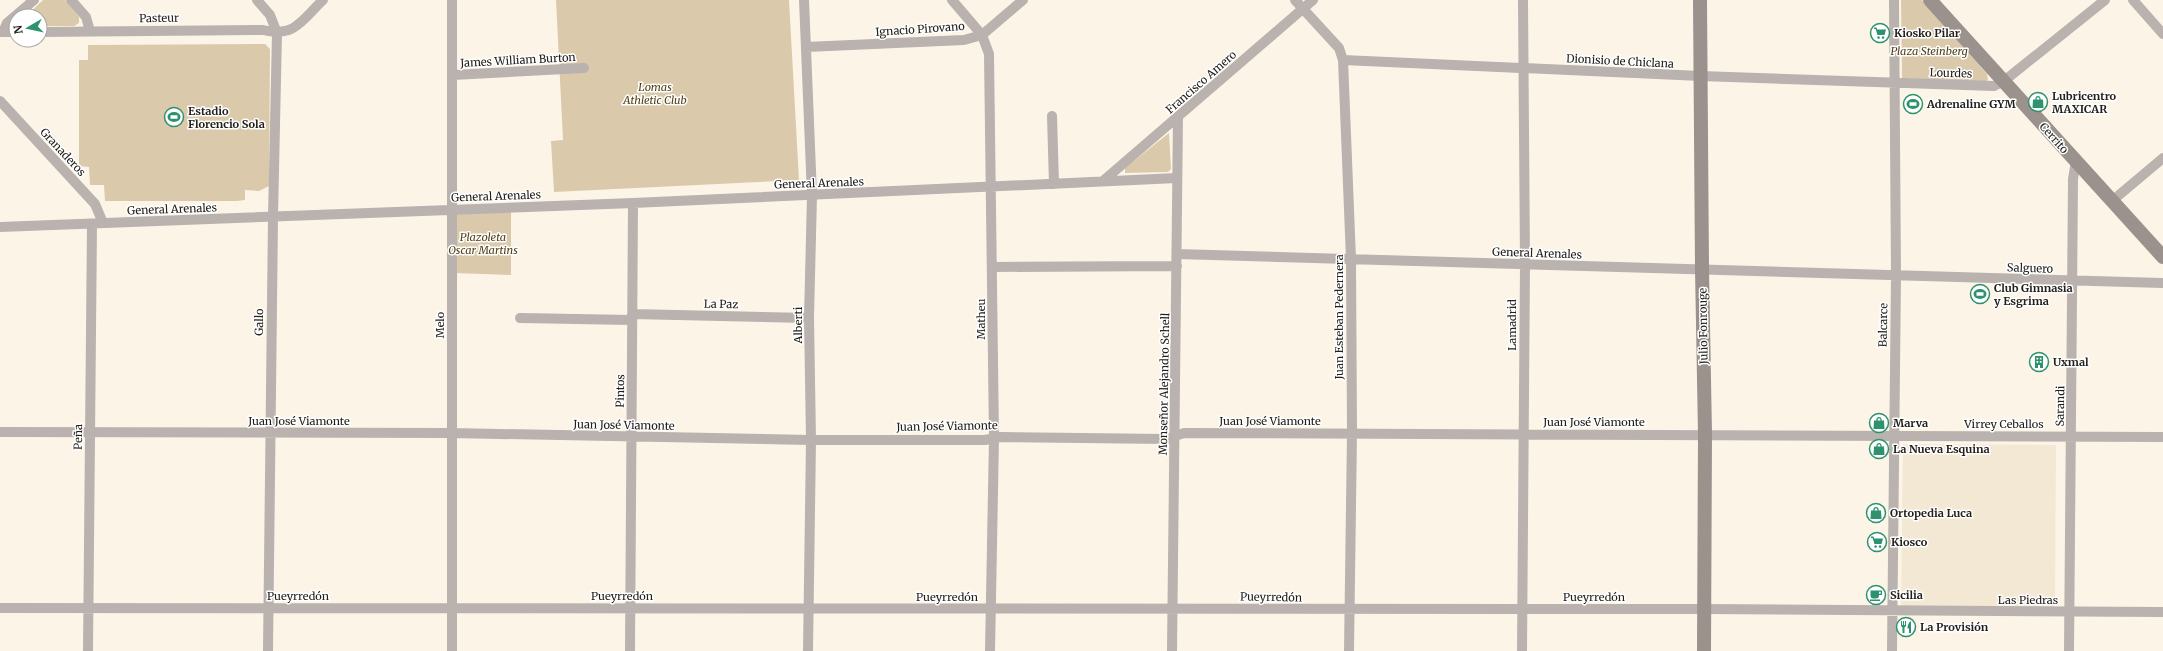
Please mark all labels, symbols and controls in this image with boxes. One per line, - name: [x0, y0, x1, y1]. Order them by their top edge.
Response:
- north arrow: [8, 8, 48, 48]
- street label: Pasteur: [139, 11, 179, 25]
- street label: Ignacio Pirovano: [875, 19, 966, 39]
- supermarket icon: Kiosko Pilar: [1869, 22, 1891, 44]
- text: N: [10, 24, 26, 35]
- place label: Kiosko Pilar: [1894, 26, 1960, 40]
- park label: Plaza Steinberg: [1890, 44, 1968, 58]
- street label: Francisco Amero: [1163, 47, 1240, 116]
- street label: James William Burton: [459, 50, 577, 70]
- street label: Dionisio de Chiclana: [1566, 51, 1674, 71]
- street label: Lourdes: [1929, 65, 1973, 81]
- park label: Lomas Athletic Club: [622, 80, 687, 107]
- place label: Lubricentro MAXICAR: [2052, 89, 2117, 116]
- shop icon: Lubricentro MAXICAR: [2027, 91, 2049, 113]
- sports icon: Adrenaline GYM: [1902, 93, 1924, 115]
- place label: Adrenaline GYM: [1926, 97, 2017, 111]
- place label: Estadio Florencio Sola: [188, 104, 265, 131]
- sports icon: Estadio Florencio Sola: [163, 106, 185, 128]
- street label: Cerrito: [2037, 120, 2072, 157]
- street label: Granaderos: [37, 125, 89, 179]
- street label: General Arenales: [774, 174, 864, 192]
- street label: General Arenales: [451, 187, 541, 205]
- street label: General Arenales: [127, 200, 217, 218]
- park label: Plazoleta Oscar Martins: [448, 230, 518, 257]
- street label: General Arenales: [1492, 244, 1582, 262]
- street label: Juan Esteban Pedernera: [1332, 254, 1346, 381]
- street label: Salguero: [2007, 260, 2054, 276]
- place label: Club Gimnasia y Esgrima: [1994, 281, 2073, 308]
- sports icon: Club Gimnasia y Esgrima: [1969, 283, 1991, 305]
- street label: Julio Fonrouge: [1695, 287, 1711, 365]
- street label: La Paz: [704, 297, 738, 311]
- street label: Matheu: [974, 298, 988, 339]
- street label: Lamadrid: [1505, 299, 1519, 351]
- street label: Balcarce: [1876, 302, 1890, 347]
- street label: Alberti: [791, 306, 805, 344]
- street label: Gallo: [252, 308, 266, 336]
- street label: Melo: [433, 311, 447, 338]
- street label: Monseñor Alejandro Schell: [1156, 312, 1172, 455]
- building icon: Uxmal: [2028, 351, 2050, 373]
- place label: Uxmal: [2053, 355, 2089, 369]
- street label: Pintos: [613, 374, 627, 408]
- street label: Sarandi: [2053, 385, 2067, 427]
- shop icon: Marva: [1868, 412, 1890, 434]
- street label: Juan José Viamonte: [247, 414, 350, 428]
- street label: Juan José Viamonte: [1218, 414, 1321, 428]
- street label: Juan José Viamonte: [1542, 415, 1645, 429]
- place label: Marva: [1893, 416, 1928, 430]
- street label: Juan José Viamonte: [572, 417, 675, 433]
- street label: Virrey Ceballos: [1963, 417, 2044, 431]
- street label: Juan José Viamonte: [895, 418, 998, 434]
- street label: Peña: [71, 424, 85, 450]
- shop icon: La Nueva Esquina: [1868, 438, 1890, 460]
- place label: La Nueva Esquina: [1893, 442, 1990, 456]
- shop icon: Ortopedia Luca: [1865, 502, 1887, 524]
- place label: Ortopedia Luca: [1890, 506, 1972, 520]
- supermarket icon: Kiosco: [1866, 531, 1888, 553]
- place label: Kiosco: [1891, 535, 1928, 549]
- cafe icon: Sicilia: [1865, 584, 1887, 606]
- place label: Sicilia: [1890, 588, 1923, 602]
- street label: Pueyrredón: [267, 589, 330, 603]
- street label: Pueyrredón: [591, 589, 654, 603]
- street label: Pueyrredón: [1240, 589, 1303, 605]
- street label: Pueyrredón: [916, 590, 979, 604]
- street label: Pueyrredón: [1563, 590, 1626, 604]
- street label: Las Piedras: [1998, 593, 2058, 607]
- restaurant icon: La Provisión: [1895, 616, 1917, 638]
- place label: La Provisión: [1920, 620, 1989, 634]

